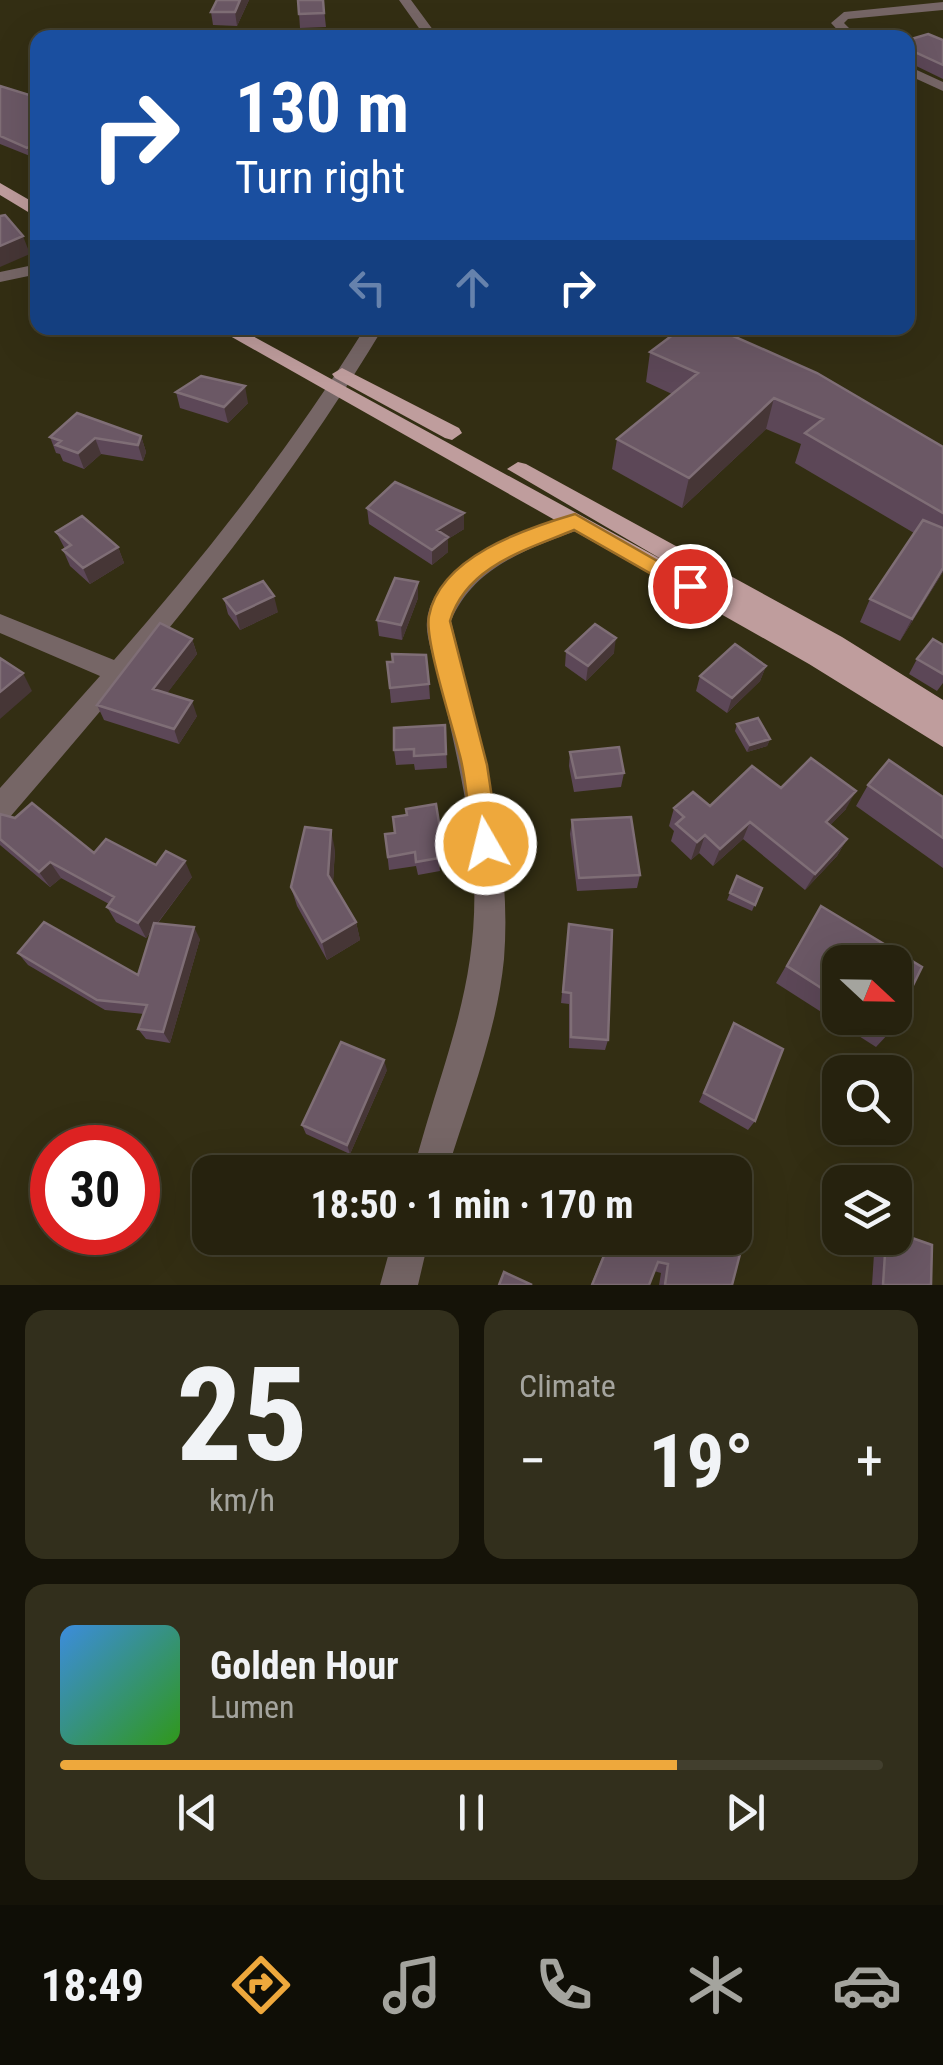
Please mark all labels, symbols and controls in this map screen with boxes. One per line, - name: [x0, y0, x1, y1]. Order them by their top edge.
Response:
- text: 130 m: [235, 67, 409, 149]
- icon: right: [70, 70, 200, 200]
- text: Turn right: [235, 151, 405, 204]
- icon: left: [340, 260, 395, 315]
- icon: ahead: [445, 260, 500, 315]
- icon: right: [550, 260, 605, 315]
- pin: [648, 544, 733, 629]
- icon: arrive: [663, 559, 718, 614]
- position arrow: [434, 792, 538, 896]
- north arrow: [822, 945, 912, 1035]
- map controls: [822, 945, 912, 1255]
- button: search: [822, 1055, 912, 1145]
- speed limit sign: 30: [30, 1125, 160, 1255]
- button: layers: [822, 1165, 912, 1255]
- text: 18:50 · 1 min · 170 m: [311, 1183, 633, 1227]
- text: 25: [176, 1339, 308, 1492]
- text: Climate: [519, 1367, 616, 1405]
- text: 19°: [649, 1417, 754, 1505]
- text: −: [519, 1429, 547, 1493]
- text: +: [856, 1429, 883, 1493]
- text: km/h: [209, 1481, 275, 1519]
- text: Golden Hour: [210, 1644, 399, 1688]
- text: Lumen: [210, 1688, 295, 1726]
- icon: previous: [170, 1785, 225, 1840]
- icon: pause: [444, 1785, 499, 1840]
- icon: next: [718, 1785, 773, 1840]
- icon: directions: [226, 1950, 296, 2020]
- icon: music: [377, 1950, 447, 2020]
- icon: phone: [529, 1950, 599, 2020]
- icon: climate: [681, 1950, 751, 2020]
- icon: car: [832, 1950, 902, 2020]
- text: 18:49: [41, 1959, 144, 2012]

